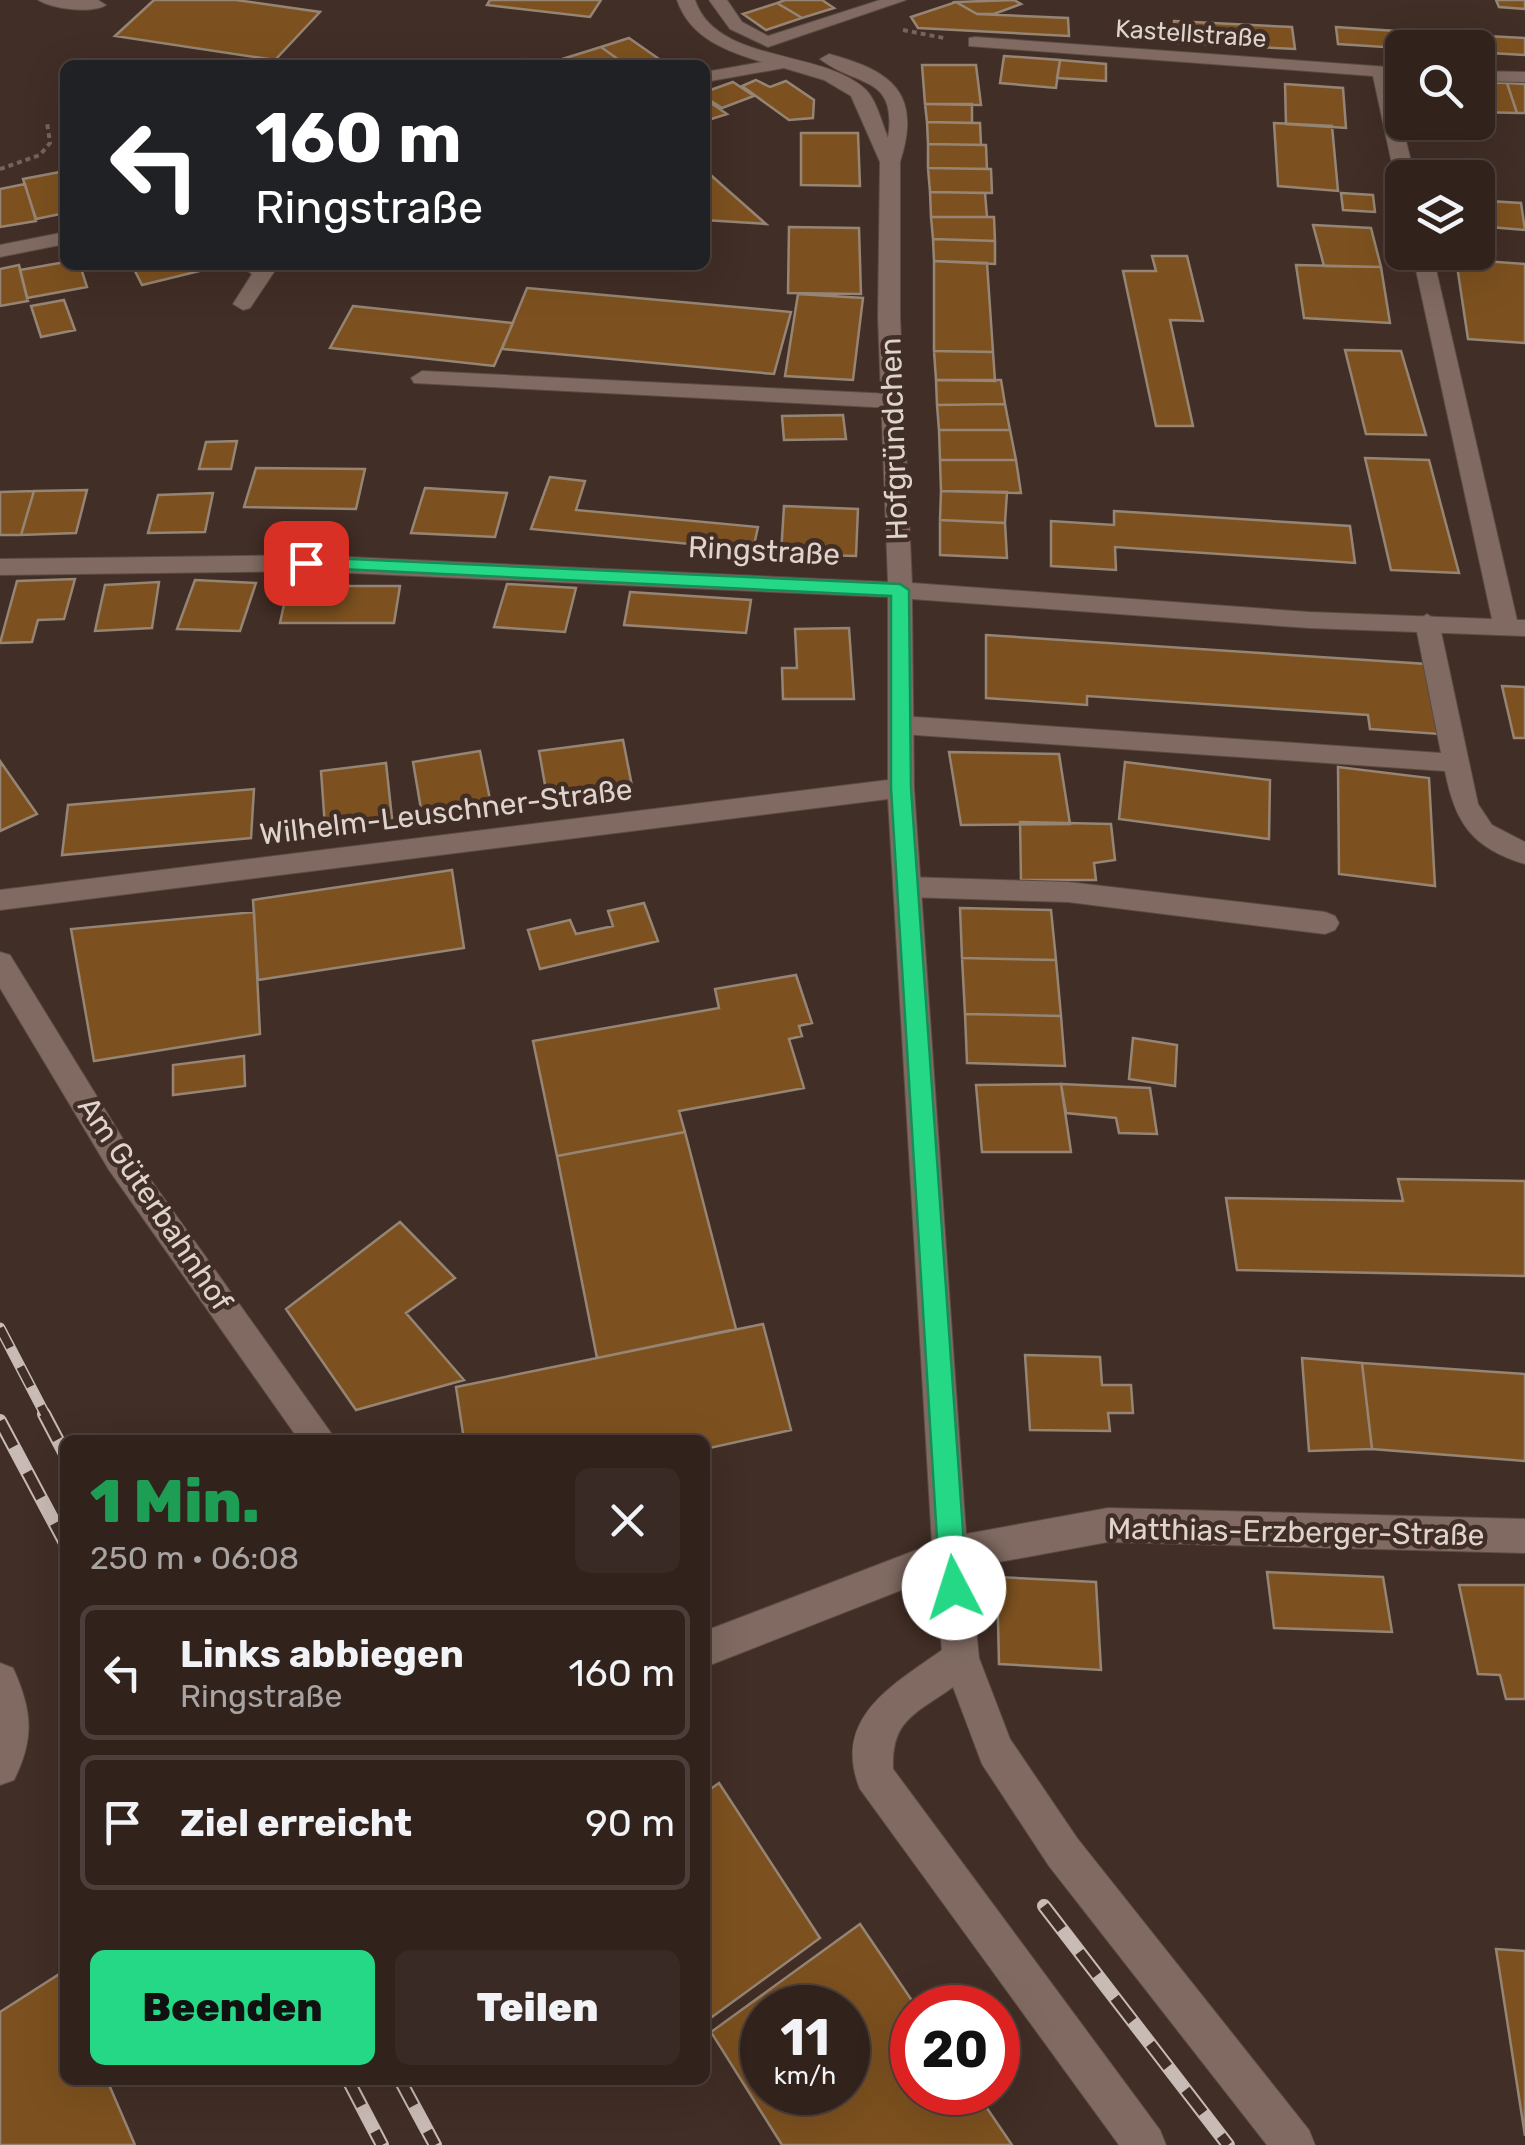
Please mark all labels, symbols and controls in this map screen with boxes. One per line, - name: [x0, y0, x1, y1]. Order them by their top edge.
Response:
- street label: Kastellstraße: [1114, 14, 1268, 53]
- map controls: [1385, 30, 1495, 270]
- button: search: [1385, 30, 1495, 140]
- text: 160 m: [255, 97, 462, 180]
- icon: left: [90, 100, 220, 230]
- button: layers: [1385, 160, 1495, 270]
- text: Ringstraße: [255, 181, 483, 234]
- street label: Hofgründchen: [872, 337, 916, 541]
- pin: [264, 521, 349, 606]
- street label: Ringstraße: [687, 529, 841, 573]
- icon: arrive: [279, 536, 334, 591]
- street label: Wilhelm-Leuschner-Straße: [258, 771, 634, 853]
- street label: Am Güterbahnhof: [70, 1090, 240, 1318]
- text: 1 Min.: [90, 1466, 260, 1537]
- button: close: [575, 1468, 680, 1573]
- street label: Matthias-Erzberger-Straße: [1107, 1511, 1485, 1553]
- position arrow: [902, 1536, 1006, 1640]
- text: 250 m · 06:08: [90, 1539, 299, 1577]
- text: Links abbiegen: [180, 1631, 464, 1677]
- icon: left: [95, 1645, 150, 1700]
- text: 160 m: [569, 1650, 675, 1696]
- text: Ringstraße: [180, 1677, 342, 1715]
- icon: arrive: [95, 1795, 150, 1850]
- text: Ziel erreicht: [180, 1800, 412, 1846]
- text: 90 m: [585, 1800, 675, 1846]
- button: Beenden: [90, 1950, 375, 2065]
- button: Teilen: [395, 1950, 680, 2065]
- speed limit sign: 20: [890, 1985, 1020, 2115]
- text: 11: [780, 2008, 830, 2068]
- text: km/h: [774, 2061, 836, 2090]

